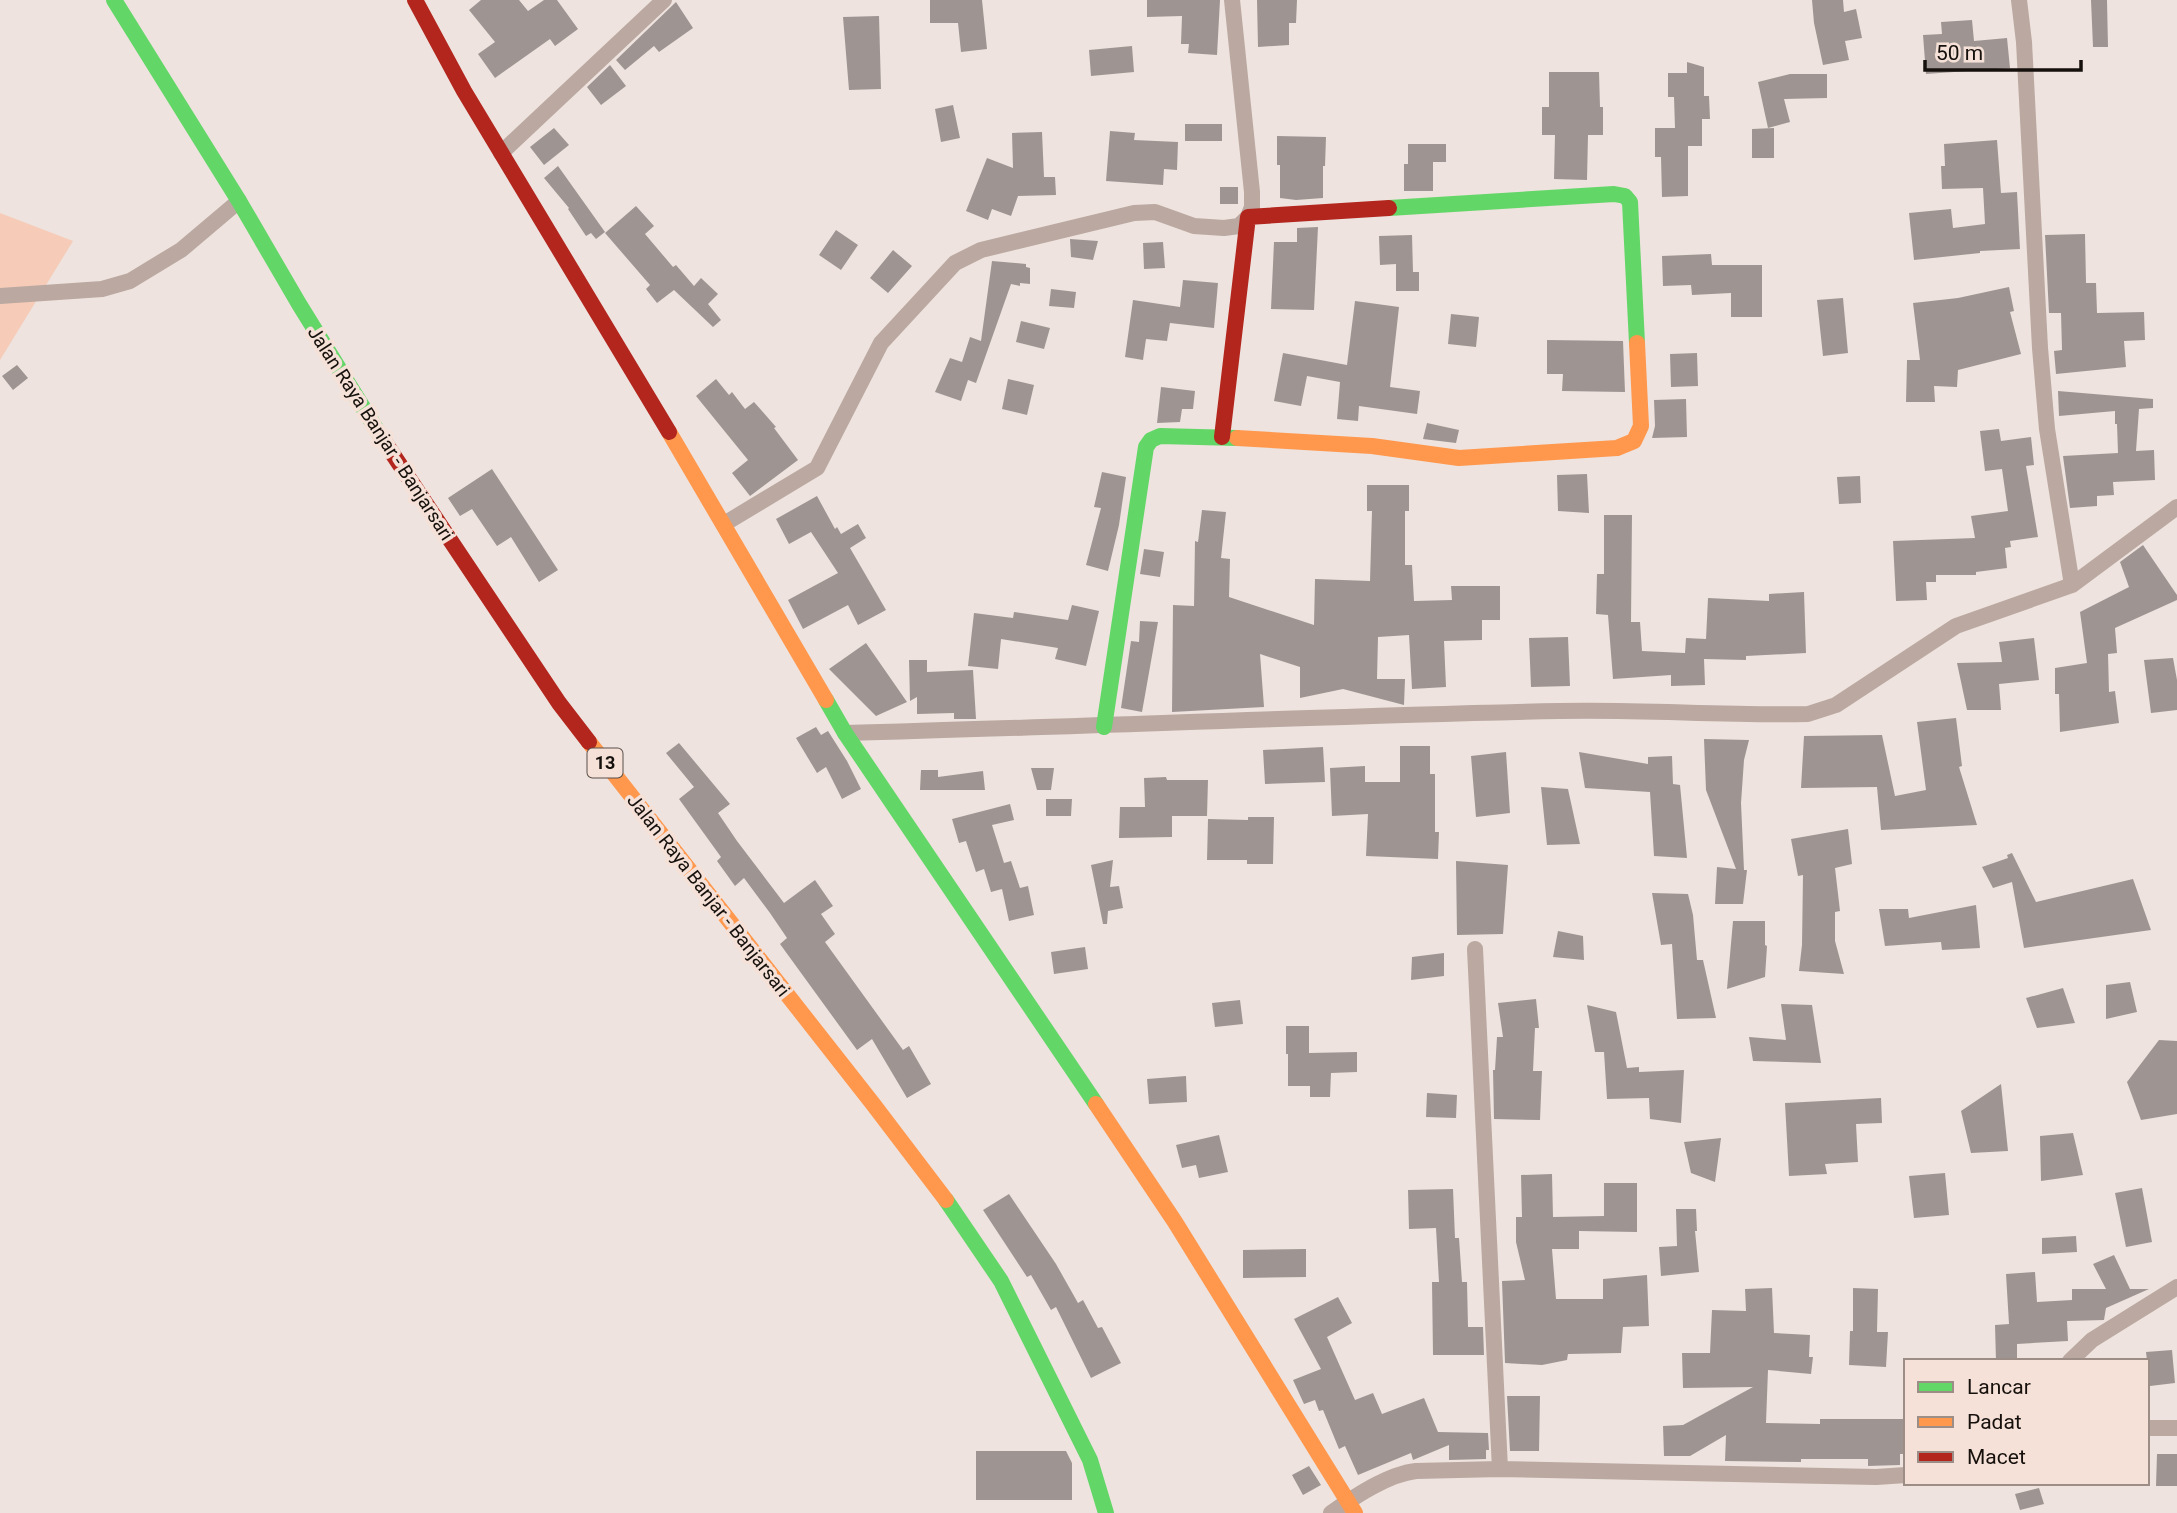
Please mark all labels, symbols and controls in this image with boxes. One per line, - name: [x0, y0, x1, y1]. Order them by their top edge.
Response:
- scale bar: [1925, 28, 2081, 72]
- text: 50 m: [1936, 41, 1983, 65]
- street label: Jalan Raya Banjar - Banjarsari: [303, 322, 458, 545]
- road number: 13: [588, 748, 622, 778]
- street label: Jalan Raya Banjar - Banjarsari: [622, 789, 795, 1001]
- legend: [1904, 1359, 2149, 1485]
- text: Lancar: [1967, 1375, 2031, 1399]
- text: Padat: [1967, 1410, 2022, 1434]
- text: Macet: [1967, 1445, 2026, 1469]

